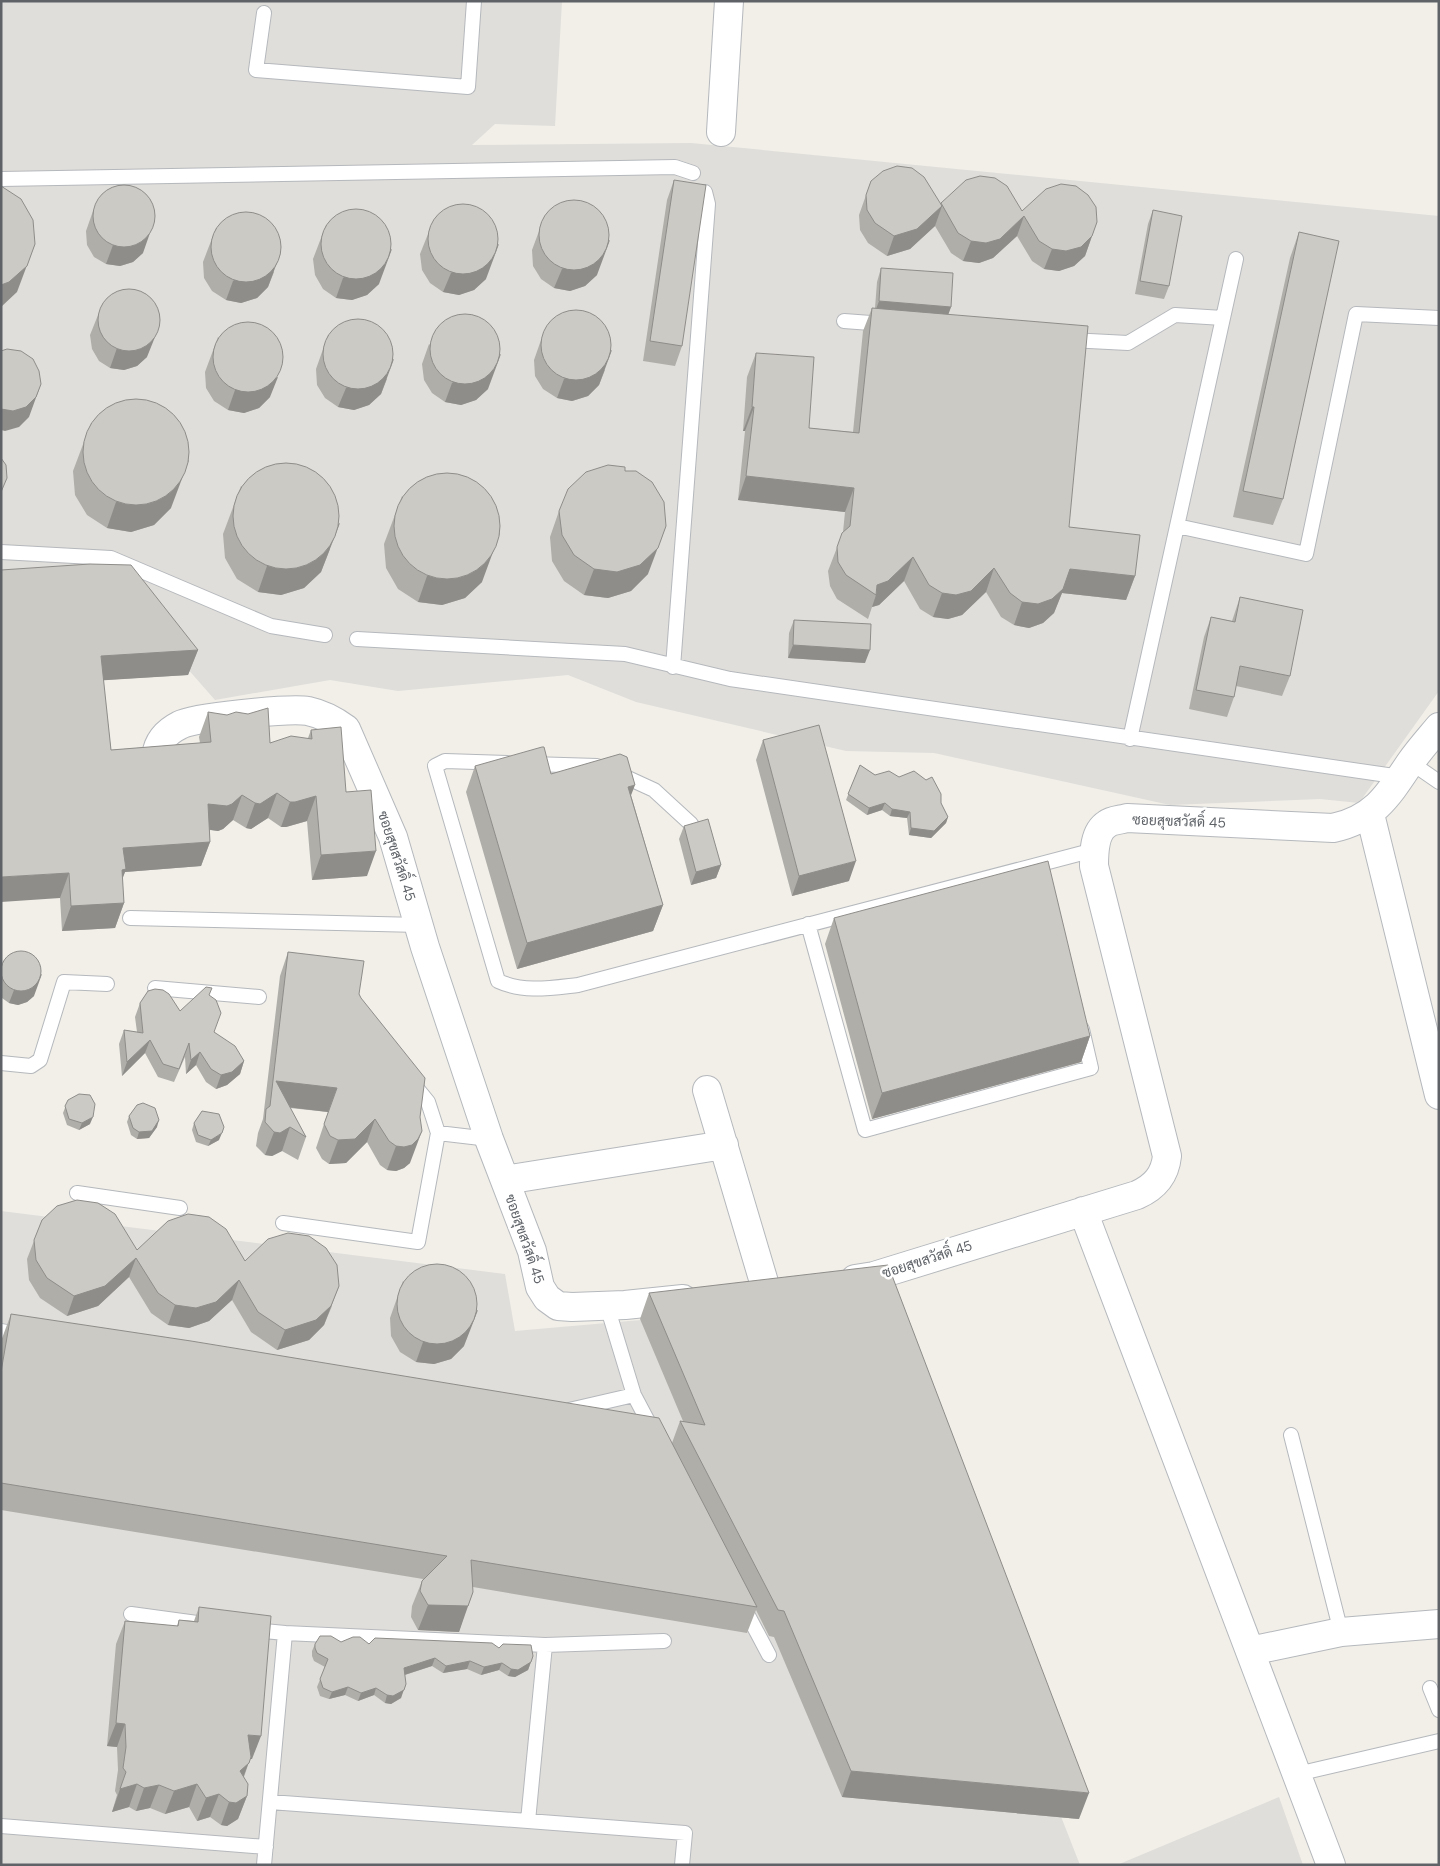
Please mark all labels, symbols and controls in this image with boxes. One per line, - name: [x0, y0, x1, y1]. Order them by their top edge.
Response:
- street label: ซอยสุขสวัสดิ์ 45: [1132, 807, 1226, 833]
- street label: ซอยสุขสวัสดิ์ 45: [373, 808, 423, 904]
- street label: ซอยสุขสวัสดิ์ 45: [500, 1191, 552, 1287]
- street label: ซอยสุขสวัสดิ์ 45: [879, 1233, 975, 1283]

